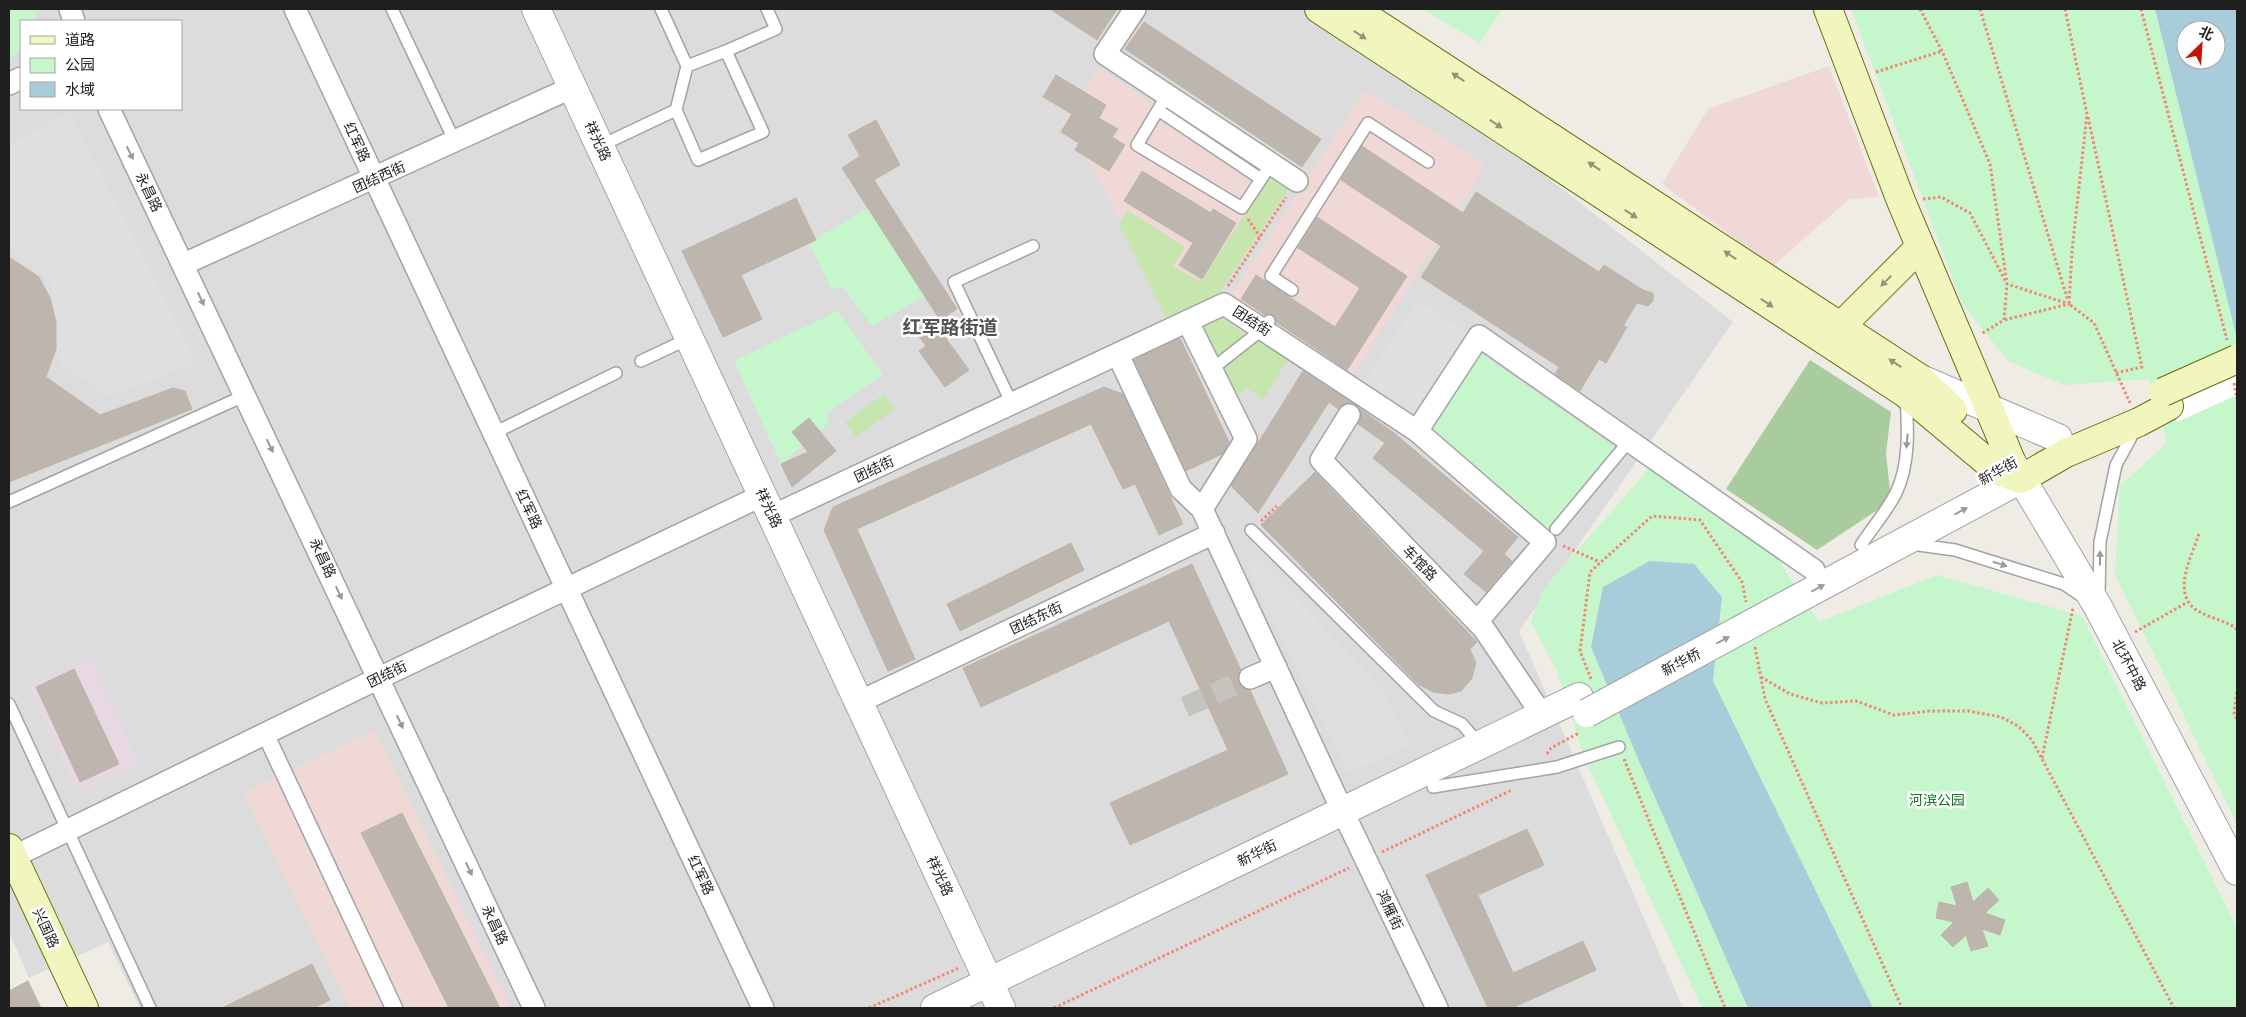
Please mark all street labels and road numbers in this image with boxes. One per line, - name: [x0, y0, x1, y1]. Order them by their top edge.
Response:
- street label: 祥光路: [582, 119, 614, 163]
- street label: 红军路: [341, 120, 373, 164]
- street label: 团结西街: [350, 158, 408, 196]
- street label: 永昌路: [133, 170, 165, 214]
- street label: 团结街: [1230, 303, 1274, 339]
- street label: 团结街: [852, 453, 896, 485]
- street label: 新华街: [1976, 454, 2020, 488]
- street label: 祥光路: [753, 486, 785, 530]
- street label: 红军路: [513, 487, 545, 531]
- street label: 永昌路: [307, 536, 339, 580]
- street label: 车馆路: [1400, 542, 1440, 584]
- street label: 团结东街: [1007, 599, 1065, 637]
- street label: 北环中路: [2109, 637, 2149, 693]
- street label: 新华桥: [1659, 645, 1703, 679]
- street label: 团结街: [365, 658, 409, 690]
- street label: 新华街: [1235, 837, 1279, 869]
- street label: 红军路: [685, 853, 717, 897]
- street label: 祥光路: [924, 854, 956, 898]
- street label: 鸿雁街: [1374, 888, 1406, 932]
- street label: 永昌路: [479, 903, 511, 947]
- street label: 兴国路: [30, 906, 62, 950]

